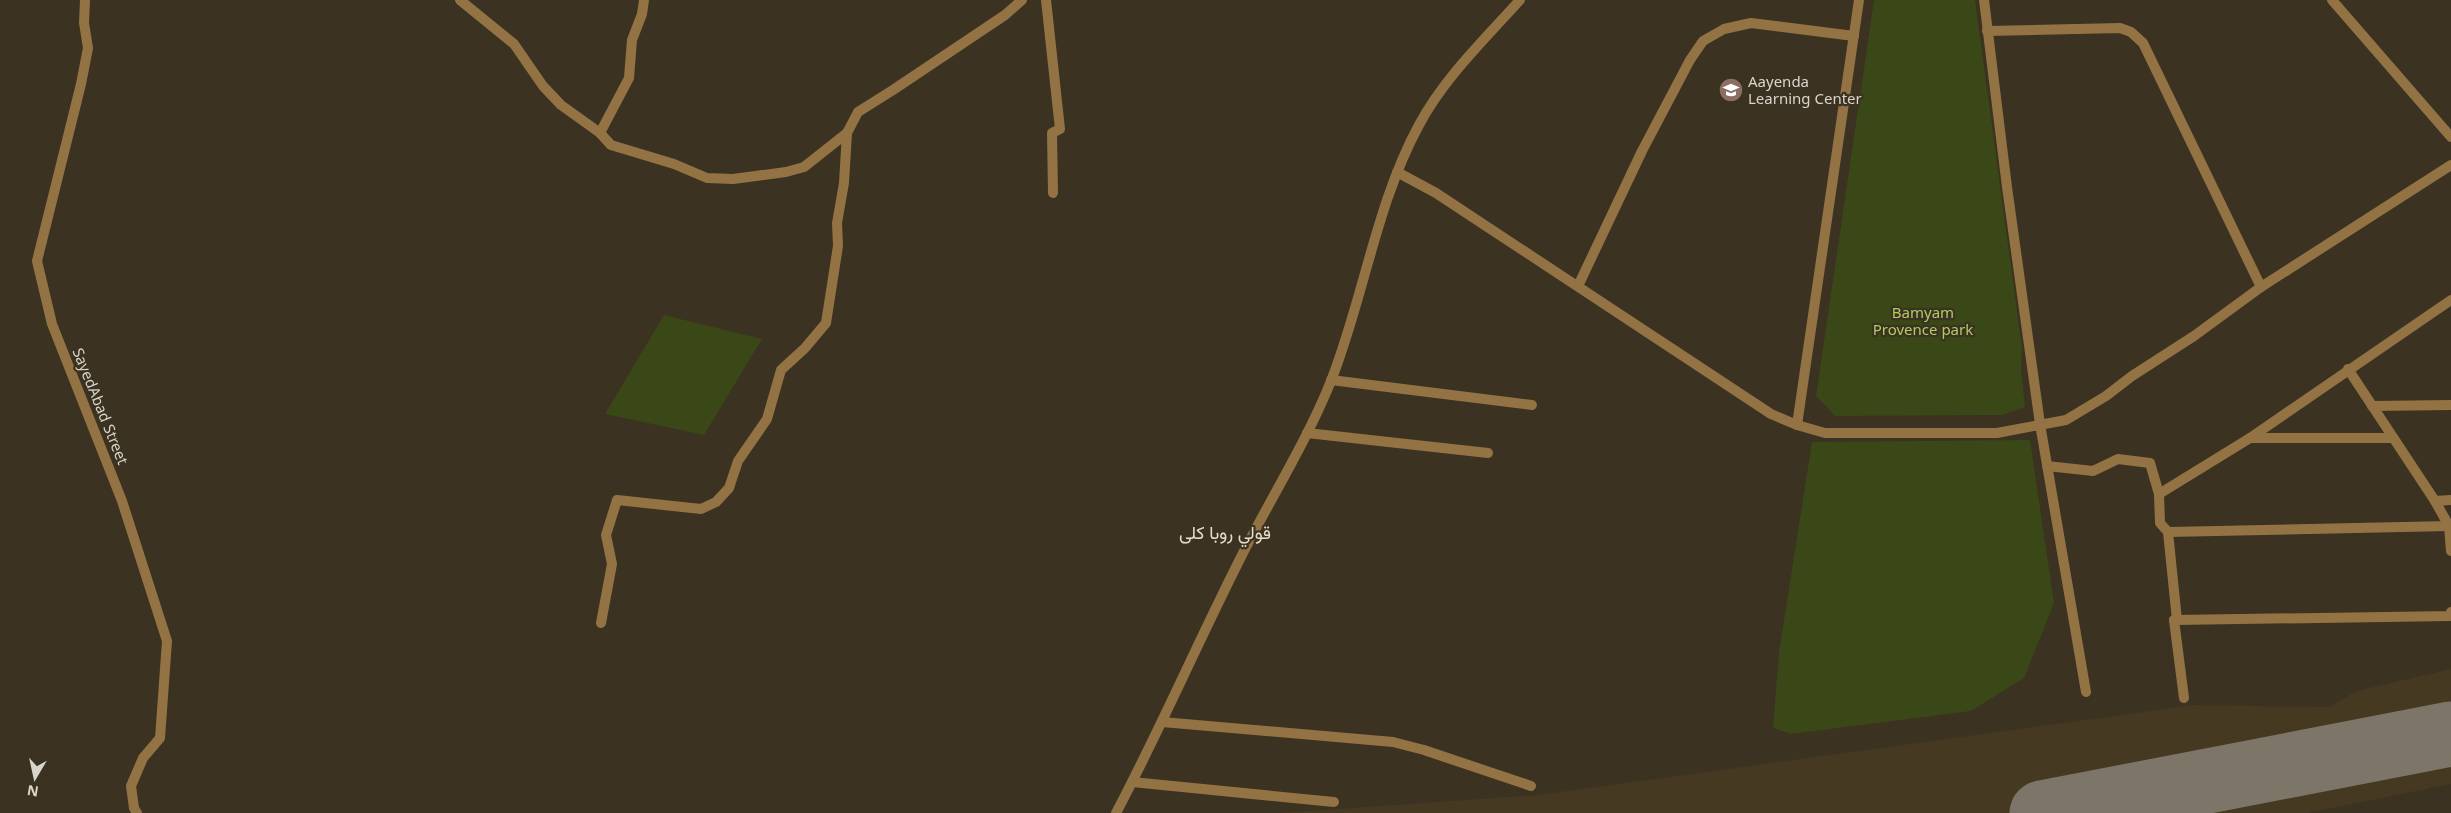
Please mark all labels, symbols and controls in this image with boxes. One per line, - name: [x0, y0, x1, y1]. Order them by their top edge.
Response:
- place label: Aayenda Learning Center: [1748, 71, 1862, 108]
- school or university icon: Aayenda Learning Center: [1718, 77, 1744, 103]
- park label: Bamyam Provence park: [1873, 302, 1973, 339]
- street label: SayedAbad Street: [68, 345, 134, 468]
- district label: قولي روبا کلی: [1179, 520, 1271, 548]
- north arrow: [10, 753, 60, 803]
- text: N: [26, 781, 40, 802]

